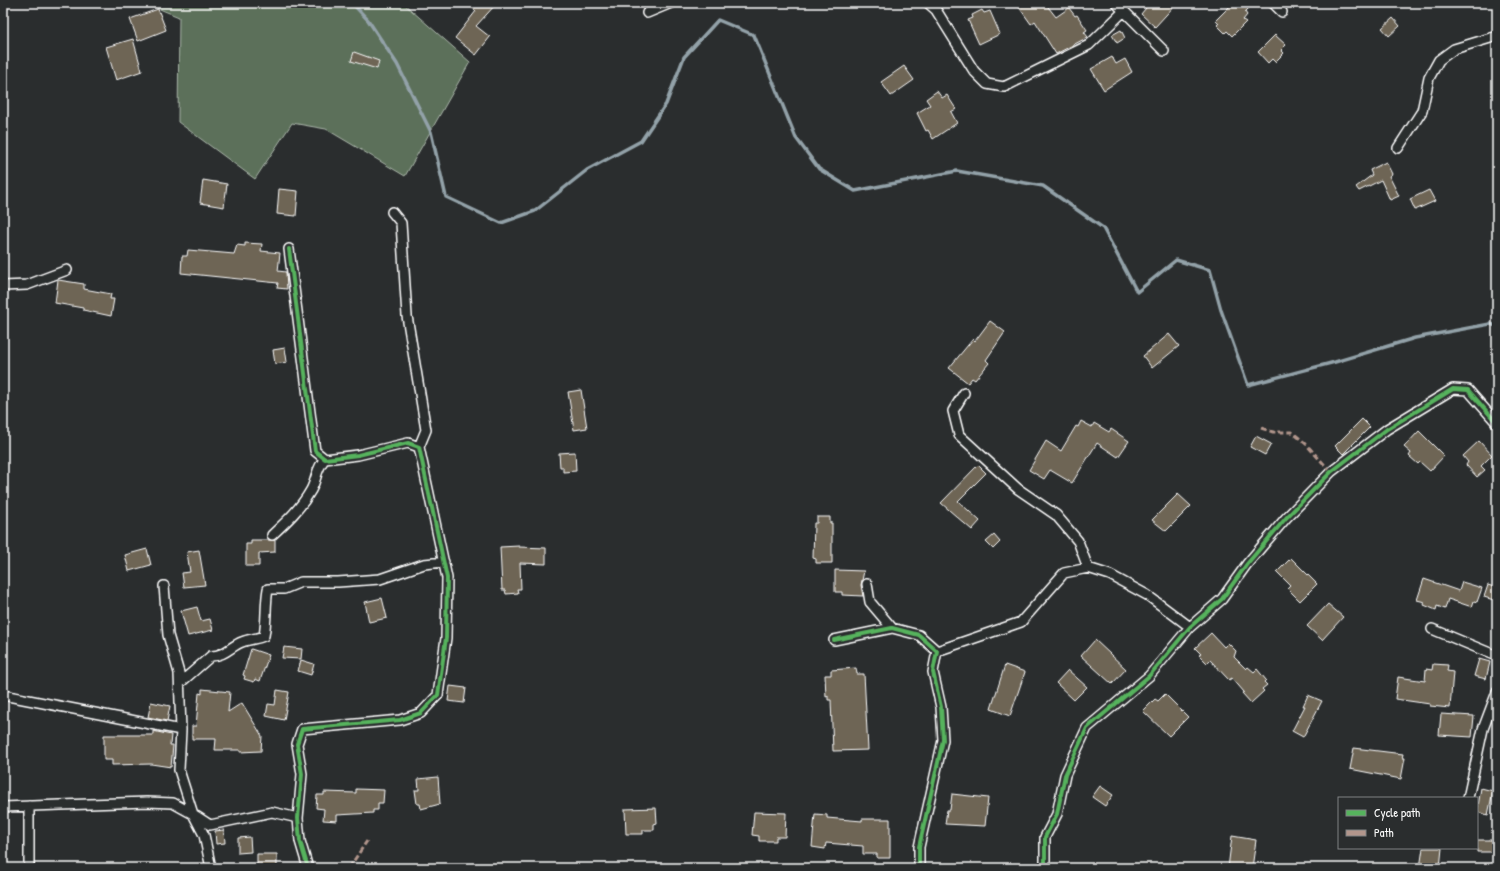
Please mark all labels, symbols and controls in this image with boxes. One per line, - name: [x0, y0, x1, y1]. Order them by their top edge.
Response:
- legend: [1338, 797, 1478, 849]
- text: Cycle path: [1374, 804, 1420, 821]
- text: Path: [1374, 824, 1394, 841]

